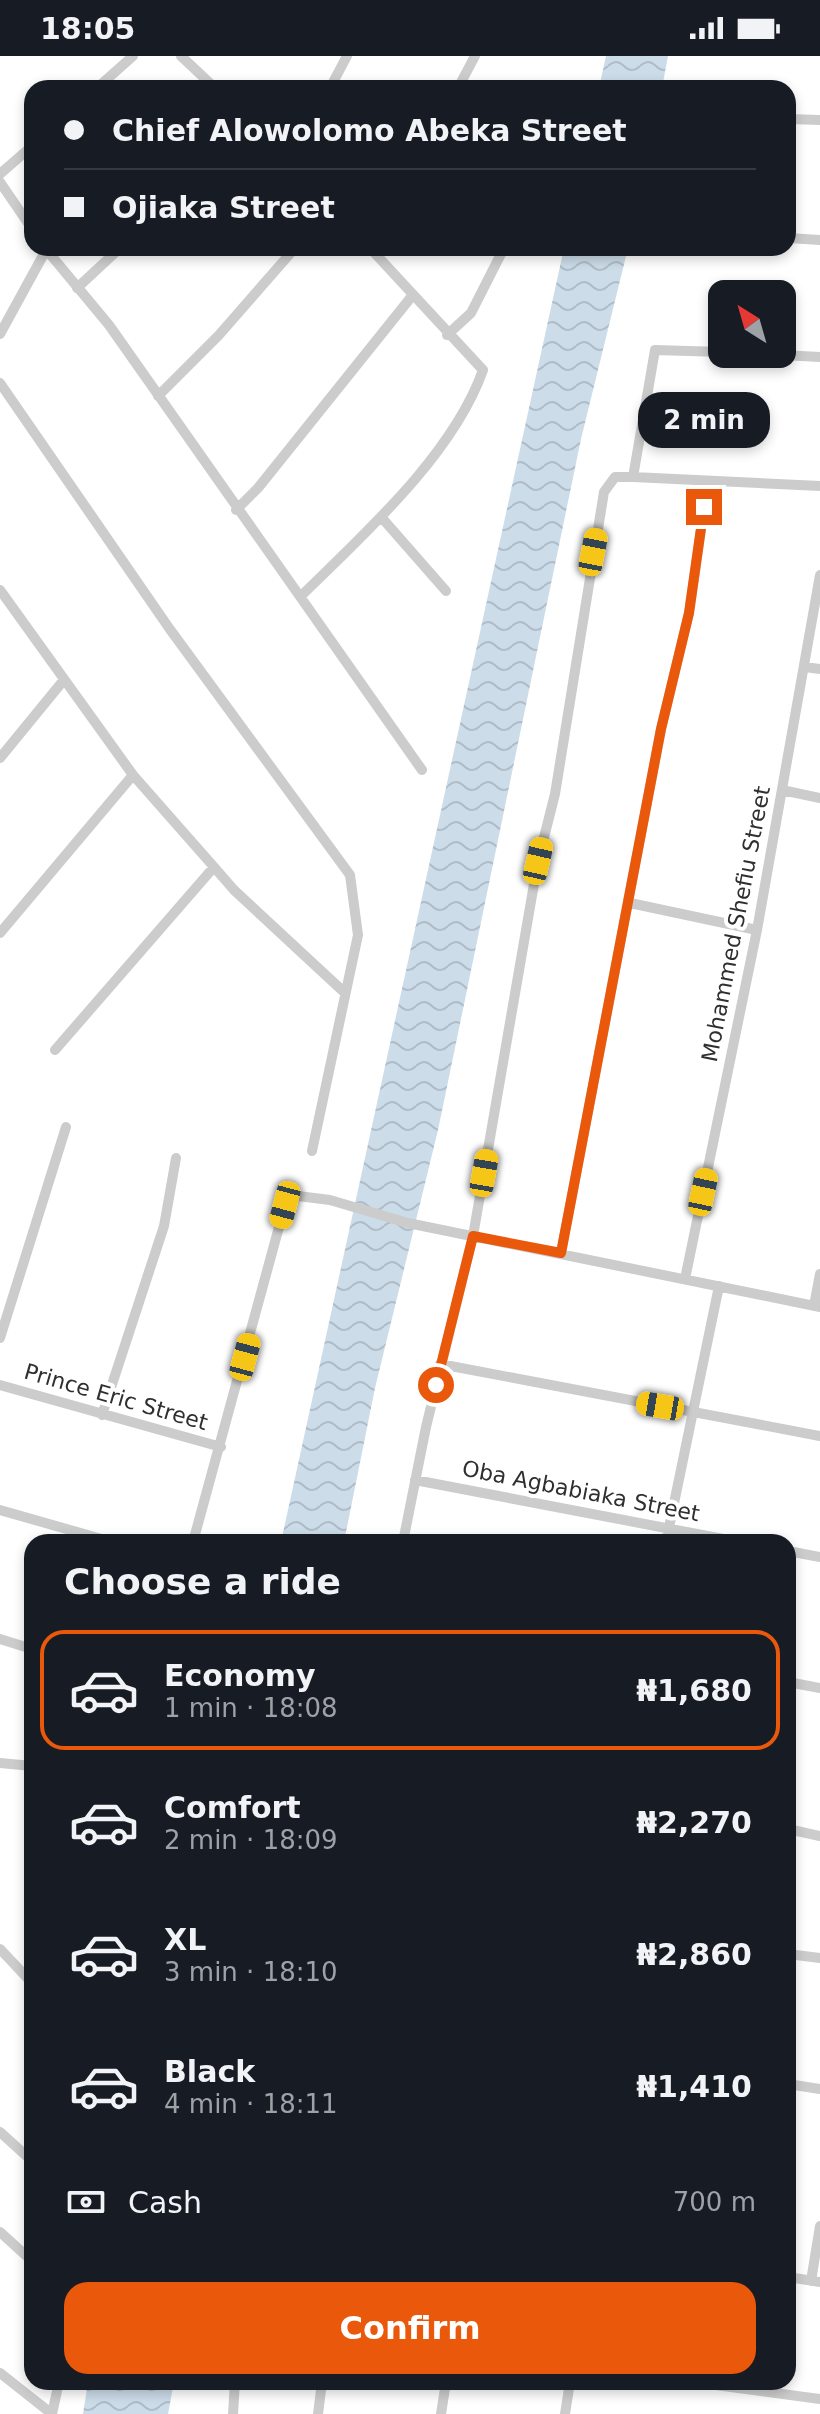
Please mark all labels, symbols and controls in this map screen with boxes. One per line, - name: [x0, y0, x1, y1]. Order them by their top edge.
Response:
- text: 18:05: [40, 11, 136, 46]
- text: Chief Alowolomo Abeka Street: [112, 113, 627, 148]
- text: Ojiaka Street: [112, 190, 335, 225]
- north arrow: [708, 280, 796, 368]
- map controls: [708, 280, 796, 368]
- callout: 2 min: [638, 391, 770, 447]
- text: 2 min: [663, 405, 745, 435]
- route end: [686, 489, 722, 525]
- car: [577, 526, 609, 578]
- street label: Mohammed Shefiu Street: [697, 784, 775, 1064]
- car: [521, 835, 555, 887]
- car: [468, 1147, 500, 1199]
- car: [686, 1166, 720, 1218]
- car: [267, 1179, 303, 1231]
- car: [227, 1331, 263, 1383]
- street label: Prince Eric Street: [21, 1359, 211, 1435]
- route start: [418, 1367, 454, 1403]
- car: [634, 1390, 686, 1422]
- street label: Oba Agbabiaka Street: [460, 1456, 702, 1526]
- text: Choose a ride: [64, 1561, 341, 1602]
- icon: car: [68, 1654, 140, 1726]
- text: Economy: [164, 1658, 316, 1693]
- text: ₦1,680: [636, 1673, 752, 1708]
- text: 1 min · 18:08: [164, 1693, 338, 1723]
- icon: car: [68, 1786, 140, 1858]
- text: Comfort: [164, 1790, 301, 1825]
- text: ₦2,270: [636, 1805, 752, 1840]
- text: 2 min · 18:09: [164, 1825, 338, 1855]
- icon: car: [68, 1918, 140, 1990]
- text: XL: [164, 1922, 206, 1957]
- text: ₦2,860: [636, 1937, 752, 1972]
- text: 3 min · 18:10: [164, 1957, 338, 1987]
- icon: car: [68, 2050, 140, 2122]
- text: Black: [164, 2054, 255, 2089]
- text: ₦1,410: [636, 2069, 752, 2104]
- text: 4 min · 18:11: [164, 2089, 338, 2119]
- icon: cash: [64, 2180, 108, 2224]
- text: Cash: [128, 2185, 202, 2220]
- text: 700 m: [673, 2187, 756, 2217]
- button: Confirm: [64, 2282, 756, 2374]

